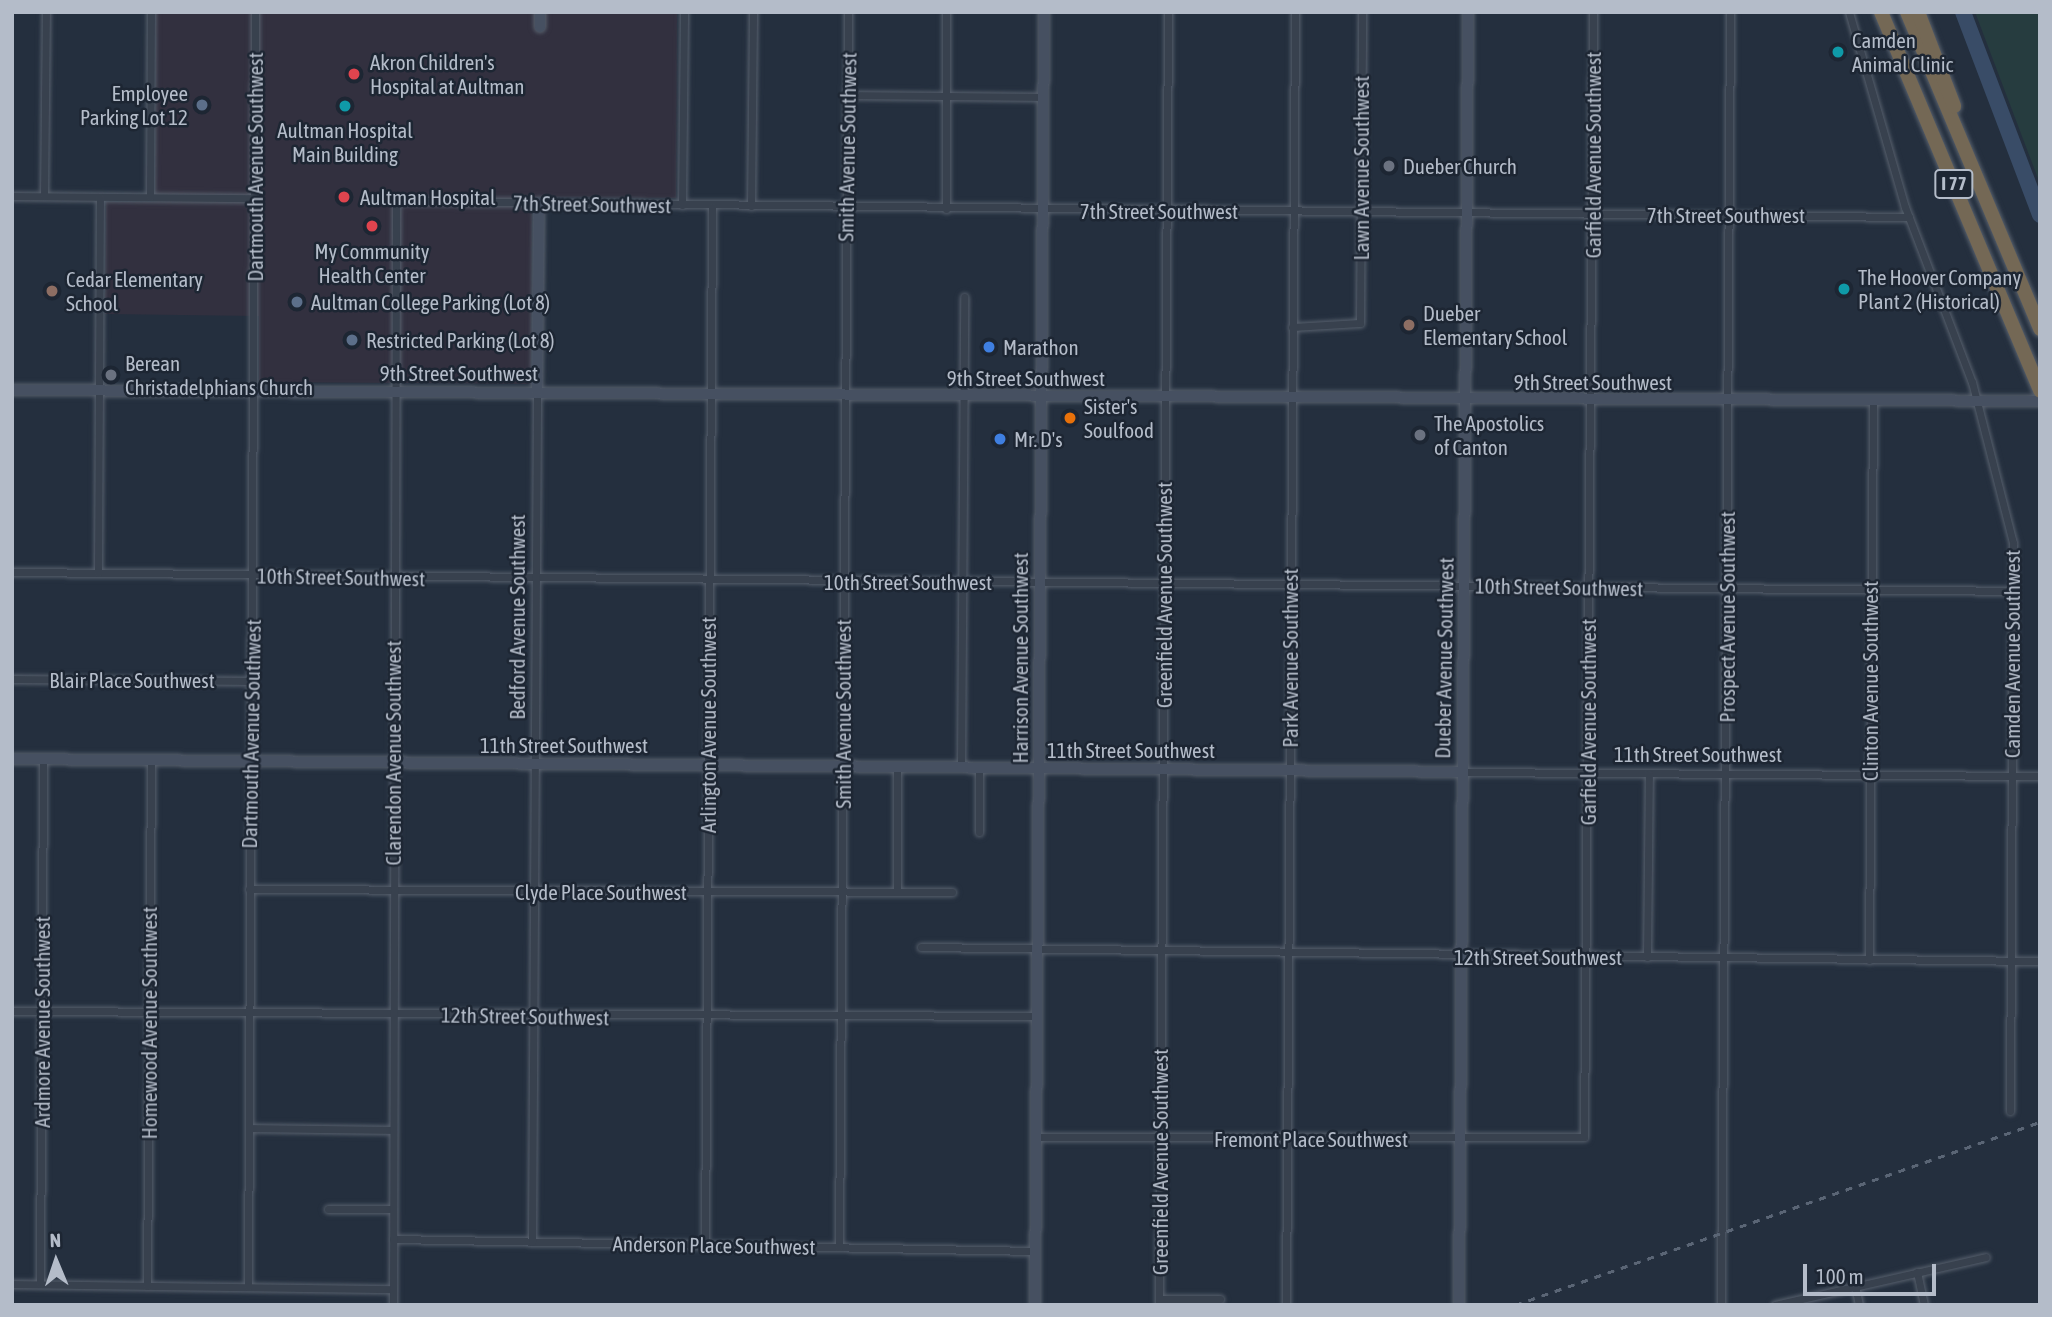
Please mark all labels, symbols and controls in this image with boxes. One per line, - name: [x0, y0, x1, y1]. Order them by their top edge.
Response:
- place label: Camden Animal Clinic: [1852, 27, 1953, 77]
- marker: Camden Animal Clinic: [1830, 44, 1846, 60]
- place label: Akron Children's Hospital at Aultman: [370, 49, 524, 99]
- street label: Dartmouth Avenue Southwest: [242, 52, 268, 282]
- street label: Smith Avenue Southwest: [833, 52, 861, 242]
- street label: Garfield Avenue Southwest: [1580, 52, 1606, 258]
- marker: Akron Children's Hospital at Aultman: [344, 64, 364, 84]
- street label: Lawn Avenue Southwest: [1348, 76, 1374, 260]
- place label: Employee Parking Lot 12: [80, 80, 188, 130]
- marker: Employee Parking Lot 12: [194, 97, 210, 113]
- marker: Aultman Hospital Main Building: [337, 98, 353, 114]
- place label: Aultman Hospital Main Building: [277, 117, 413, 167]
- place label: Dueber Church: [1403, 153, 1517, 179]
- marker: Dueber Church: [1381, 158, 1397, 174]
- road number: I 77: [1933, 168, 1975, 200]
- place label: Aultman Hospital: [360, 184, 496, 210]
- marker: Aultman Hospital: [334, 187, 354, 207]
- street label: 7th Street Southwest: [513, 190, 671, 218]
- street label: 7th Street Southwest: [1080, 198, 1238, 224]
- street label: 7th Street Southwest: [1647, 202, 1805, 228]
- marker: My Community Health Center: [362, 216, 382, 236]
- place label: My Community Health Center: [314, 238, 430, 288]
- place label: The Hoover Company Plant 2 (Historical): [1858, 264, 2021, 314]
- place label: Cedar Elementary School: [66, 266, 203, 316]
- marker: The Hoover Company Plant 2 (Historical): [1836, 281, 1852, 297]
- marker: Cedar Elementary School: [44, 283, 60, 299]
- place label: Aultman College Parking (Lot 8): [311, 289, 550, 315]
- marker: Aultman College Parking (Lot 8): [289, 294, 305, 310]
- place label: Dueber Elementary School: [1423, 300, 1567, 350]
- marker: Dueber Elementary School: [1401, 317, 1417, 333]
- place label: Restricted Parking (Lot 8): [366, 327, 555, 353]
- marker: Restricted Parking (Lot 8): [344, 332, 360, 348]
- place label: Marathon: [1003, 334, 1079, 360]
- marker: Marathon: [981, 339, 997, 355]
- place label: Berean Christadelphians Church: [125, 350, 313, 400]
- street label: 9th Street Southwest: [380, 360, 538, 386]
- street label: 9th Street Southwest: [947, 365, 1105, 391]
- marker: Berean Christadelphians Church: [103, 367, 119, 383]
- street label: 9th Street Southwest: [1514, 369, 1672, 395]
- place label: Sister's Soulfood: [1084, 393, 1154, 443]
- marker: Sister's Soulfood: [1062, 410, 1078, 426]
- place label: The Apostolics of Canton: [1434, 410, 1544, 460]
- place label: Mr. D's: [1014, 426, 1063, 452]
- marker: The Apostolics of Canton: [1412, 427, 1428, 443]
- marker: Mr. D's: [992, 431, 1008, 447]
- street label: Greenfield Avenue Southwest: [1151, 482, 1177, 708]
- street label: Prospect Avenue Southwest: [1714, 511, 1740, 723]
- street label: Bedford Avenue Southwest: [504, 514, 530, 720]
- street label: Camden Avenue Southwest: [1999, 550, 2025, 758]
- street label: Harrison Avenue Southwest: [1007, 553, 1033, 763]
- street label: Dueber Avenue Southwest: [1430, 557, 1458, 759]
- street label: 10th Street Southwest: [257, 563, 425, 591]
- street label: Park Avenue Southwest: [1277, 568, 1303, 748]
- street label: 10th Street Southwest: [824, 569, 992, 595]
- street label: 10th Street Southwest: [1475, 573, 1643, 601]
- street label: Clinton Avenue Southwest: [1857, 581, 1883, 781]
- street label: Arlington Avenue Southwest: [695, 617, 721, 833]
- street label: Dartmouth Avenue Southwest: [236, 619, 266, 849]
- street label: Smith Avenue Southwest: [830, 619, 856, 809]
- street label: Garfield Avenue Southwest: [1575, 619, 1601, 825]
- street label: Clarendon Avenue Southwest: [380, 641, 406, 865]
- street label: Blair Place Southwest: [49, 667, 215, 693]
- street label: 11th Street Southwest: [480, 732, 648, 758]
- street label: 11th Street Southwest: [1047, 737, 1215, 763]
- street label: 11th Street Southwest: [1614, 741, 1782, 767]
- street label: Clyde Place Southwest: [515, 879, 687, 905]
- street label: Homewood Avenue Southwest: [136, 907, 162, 1139]
- street label: Ardmore Avenue Southwest: [29, 916, 55, 1128]
- street label: 12th Street Southwest: [1454, 944, 1622, 970]
- street label: 12th Street Southwest: [441, 1002, 609, 1030]
- street label: Greenfield Avenue Southwest: [1147, 1049, 1173, 1275]
- street label: Fremont Place Southwest: [1214, 1126, 1408, 1152]
- north arrow: [21, 1226, 91, 1296]
- text: N: [49, 1229, 61, 1251]
- street label: Anderson Place Southwest: [612, 1231, 816, 1259]
- scale bar: [1807, 1250, 1940, 1294]
- text: 100 m: [1816, 1264, 1864, 1288]

